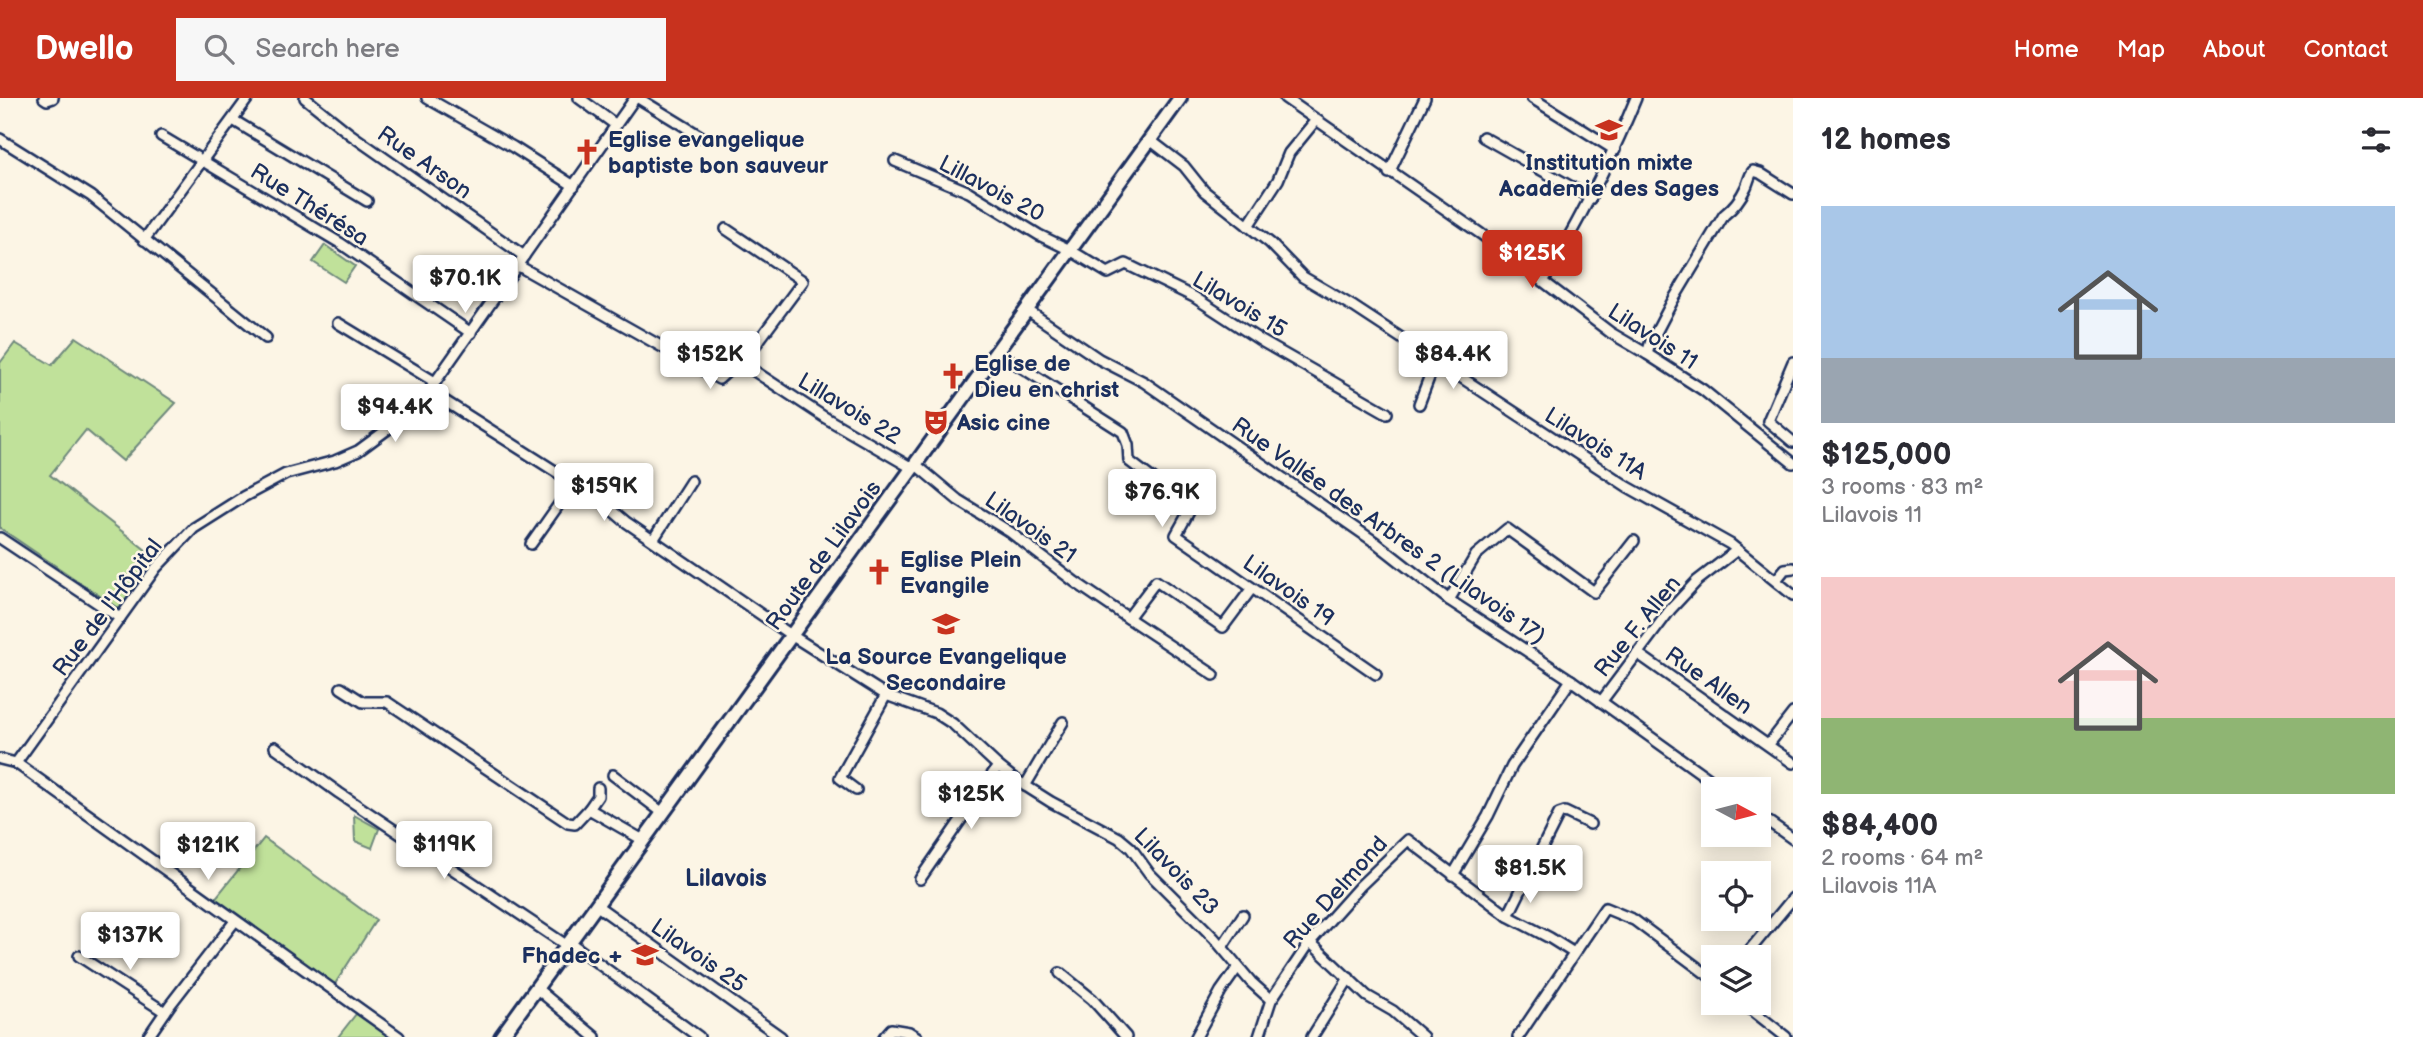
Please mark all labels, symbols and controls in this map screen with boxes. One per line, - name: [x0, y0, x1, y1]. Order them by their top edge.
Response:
- search box: [176, 18, 666, 81]
- text: Dwello: [35, 29, 134, 69]
- icon: search: [200, 30, 238, 68]
- text: Search here: [256, 34, 400, 65]
- text: Home: [2014, 35, 2079, 64]
- text: Map: [2117, 35, 2165, 64]
- text: About: [2203, 35, 2265, 64]
- text: Contact: [2303, 35, 2388, 64]
- school or university icon: Institution mixte Academie des Sages: [1594, 115, 1624, 145]
- street label: Rue Arson: [372, 120, 477, 205]
- icon: filters: [2357, 121, 2395, 159]
- text: 12 homes: [1821, 122, 1951, 158]
- place label: Eglise evangelique baptiste bon sauveur: [608, 126, 829, 180]
- church icon: Eglise evangelique baptiste bon sauveur: [572, 137, 602, 167]
- street label: Lillavois 20: [934, 149, 1049, 228]
- place label: Institution mixte Academie des Sages: [1498, 149, 1719, 203]
- street label: Rue Thérésa: [245, 157, 374, 252]
- pin: $125K: [1483, 230, 1581, 290]
- text: $125K: [1498, 239, 1566, 267]
- icon: home: [2045, 252, 2171, 378]
- pin: $70.1K: [408, 256, 522, 315]
- text: $70.1K: [429, 264, 501, 292]
- street label: Lilavois 15: [1187, 266, 1292, 344]
- street label: Lilavois 11: [1602, 298, 1703, 376]
- pin: $152K: [661, 331, 759, 391]
- pin: $84.4K: [1396, 331, 1510, 391]
- text: $152K: [676, 340, 744, 368]
- text: $84.4K: [1415, 340, 1491, 368]
- place label: Eglise de Dieu en christ: [974, 350, 1120, 404]
- church icon: Eglise de Dieu en christ: [938, 361, 968, 391]
- street label: Lillavois 22: [793, 367, 907, 451]
- pin: $94.4K: [338, 384, 452, 444]
- text: $94.4K: [357, 393, 433, 421]
- street label: Lilavois 11A: [1539, 401, 1653, 487]
- theatre icon: Asic cine: [921, 407, 951, 437]
- place label: Asic cine: [956, 409, 1050, 437]
- street label: Rue Vallée des Arbres 2 (Lilavois 17): [1226, 411, 1551, 650]
- text: $125,000: [1821, 437, 1951, 473]
- pin: $159K: [555, 464, 653, 523]
- pin: $76.9K: [1105, 470, 1219, 529]
- text: $159K: [570, 472, 638, 500]
- text: 3 rooms · 83 m²: [1821, 473, 1983, 501]
- street label: Route de Lilavois: [760, 475, 888, 636]
- text: $76.9K: [1124, 478, 1200, 506]
- street label: Lilavois 21: [979, 486, 1082, 570]
- text: Lilavois 11: [1821, 501, 1922, 529]
- street label: Rue de l'Hôpital: [47, 533, 169, 682]
- place label: Eglise Plein Evangile: [900, 546, 1022, 600]
- street label: Lilavois 19: [1237, 549, 1340, 633]
- church icon: Eglise Plein Evangile: [864, 557, 894, 587]
- street label: Rue F. Allen: [1588, 570, 1687, 683]
- school or university icon: La Source Evangelique Secondaire: [931, 609, 961, 639]
- icon: home: [2045, 623, 2171, 749]
- street label: Rue Allen: [1660, 641, 1757, 721]
- place label: La Source Evangelique Secondaire: [825, 643, 1067, 697]
- pin: $125K: [922, 772, 1020, 831]
- north arrow: [1701, 777, 1771, 847]
- map controls: [1701, 777, 1771, 1015]
- text: $125K: [937, 780, 1005, 808]
- text: $84,400: [1821, 808, 1938, 844]
- pin: $121K: [159, 822, 257, 882]
- pin: $119K: [395, 822, 493, 881]
- street label: Lilavois 23: [1128, 822, 1225, 921]
- text: $119K: [412, 830, 476, 858]
- street label: Rue Delmond: [1278, 830, 1394, 955]
- text: $121K: [176, 831, 240, 859]
- text: 2 rooms · 64 m²: [1821, 844, 1983, 872]
- pin: $81.5K: [1473, 846, 1587, 905]
- text: $81.5K: [1494, 854, 1566, 882]
- button: locate: [1701, 861, 1771, 931]
- district label: Lilavois: [685, 864, 767, 893]
- text: Lilavois 11A: [1821, 872, 1936, 900]
- pin: $137K: [81, 912, 179, 972]
- street label: Lilavois 25: [645, 913, 752, 999]
- text: $137K: [97, 921, 163, 949]
- school or university icon: Fhadec +: [630, 940, 660, 970]
- place label: Fhadec +: [522, 942, 624, 970]
- button: layers: [1701, 945, 1771, 1015]

